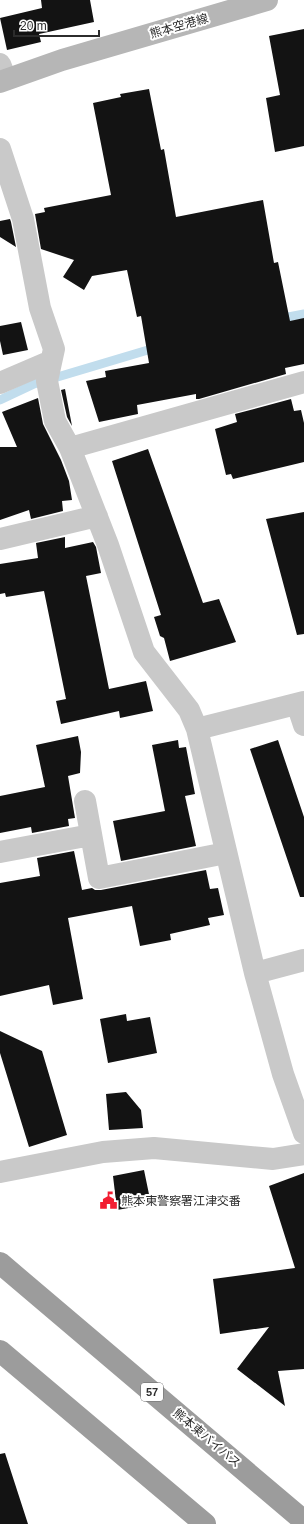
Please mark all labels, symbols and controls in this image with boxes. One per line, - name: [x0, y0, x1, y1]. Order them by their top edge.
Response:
- street label: 熊本空港線: [148, 11, 210, 41]
- scale bar: [14, 12, 99, 38]
- text: 20 m: [20, 19, 47, 33]
- public building icon: 熊本東警察署江津交番: [98, 1191, 118, 1211]
- place label: 熊本東警察署江津交番: [121, 1194, 241, 1208]
- road number: 57: [141, 1383, 163, 1401]
- street label: 熊本東バイパス: [170, 1406, 244, 1470]

